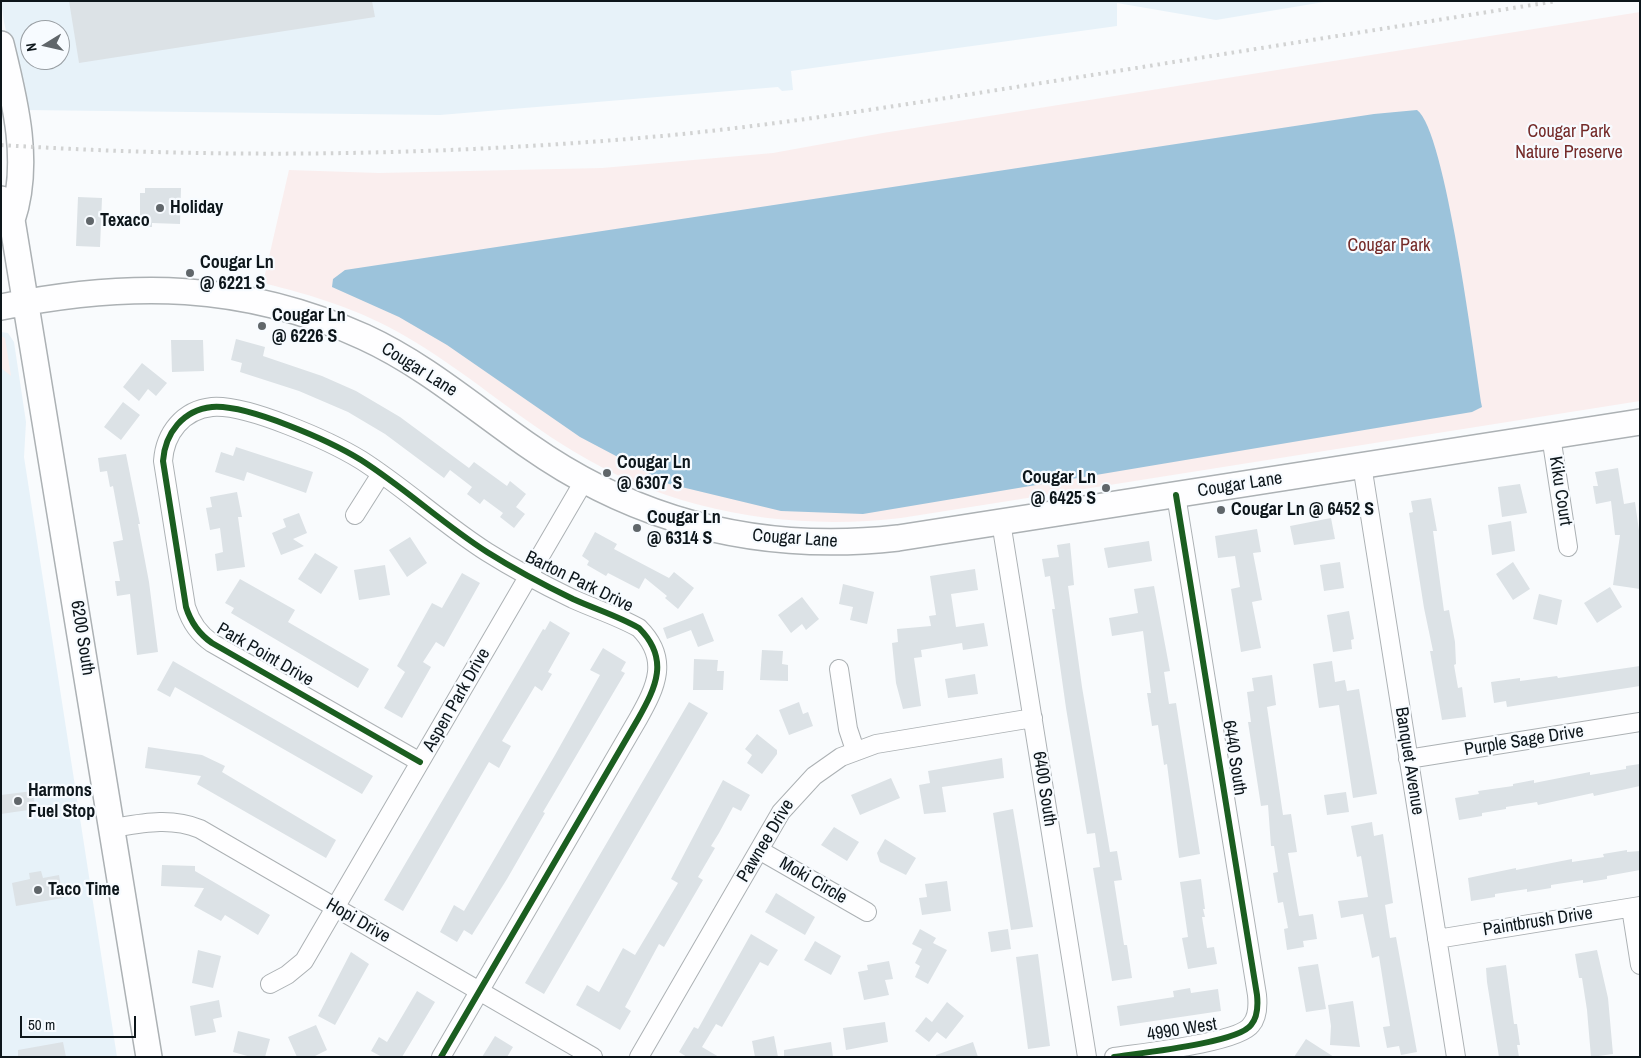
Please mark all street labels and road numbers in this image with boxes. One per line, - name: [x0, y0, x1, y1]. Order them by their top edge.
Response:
- street label: Cougar Lane: [377, 338, 461, 402]
- street label: Kiku Court: [1544, 455, 1576, 527]
- street label: Cougar Lane: [1196, 468, 1284, 502]
- street label: Cougar Lane: [752, 525, 838, 553]
- street label: Barton Park Drive: [522, 547, 636, 617]
- street label: 6200 South: [65, 599, 99, 677]
- street label: Park Point Drive: [213, 619, 317, 691]
- street label: Aspen Park Drive: [419, 645, 495, 755]
- street label: Banquet Avenue: [1390, 706, 1428, 816]
- street label: 6440 South: [1217, 719, 1251, 797]
- street label: Purple Sage Drive: [1463, 721, 1585, 761]
- street label: 6400 South: [1027, 750, 1061, 828]
- street label: Pawnee Drive: [733, 796, 799, 886]
- street label: Moki Circle: [775, 853, 851, 909]
- street label: Hopi Drive: [322, 894, 394, 948]
- street label: Paintbrush Drive: [1482, 903, 1594, 941]
- street label: 4990 West: [1146, 1014, 1218, 1046]

